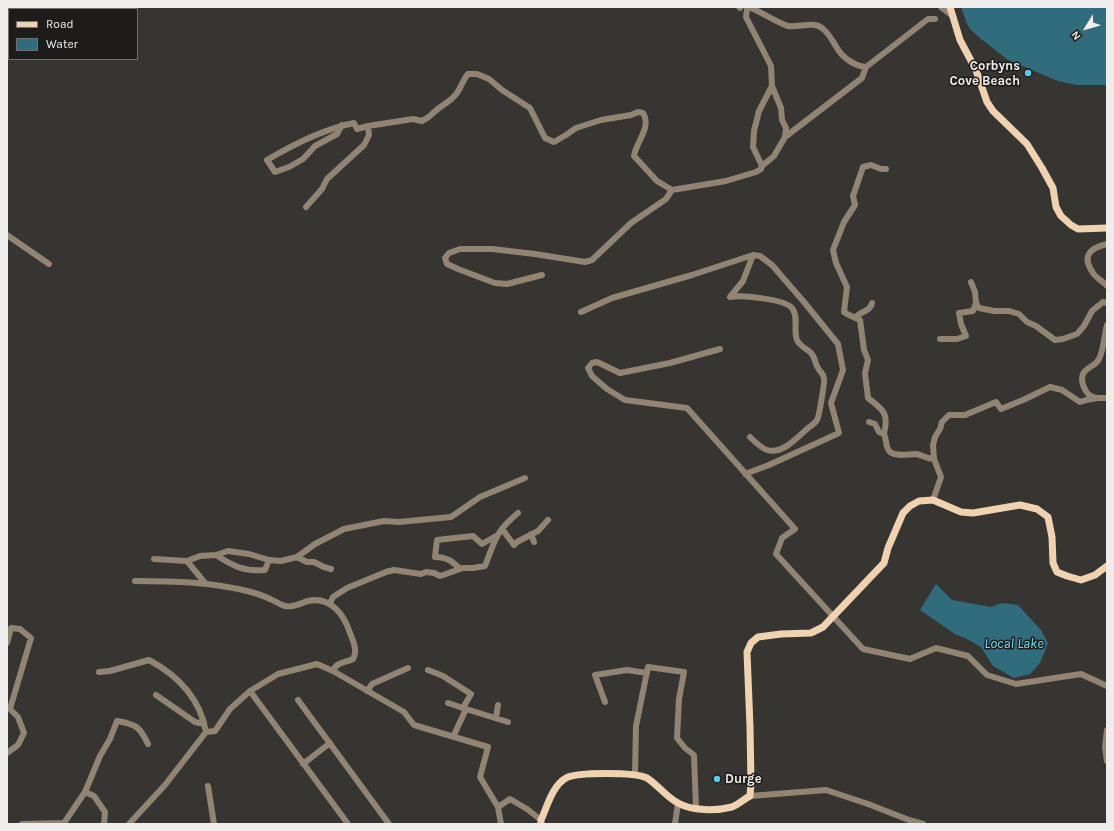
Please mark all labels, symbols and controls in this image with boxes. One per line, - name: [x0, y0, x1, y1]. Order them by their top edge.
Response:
- legend: [8, 8, 138, 60]
- north arrow: [1066, 8, 1106, 48]
- text: Road: [46, 17, 74, 31]
- text: N: [1068, 28, 1084, 43]
- text: Water: [46, 37, 78, 51]
- place label: Corbyns Cove Beach: [950, 58, 1020, 89]
- marker: Corbyns Cove Beach: [1023, 68, 1033, 78]
- water label: Local Lake: [984, 636, 1044, 652]
- place label: Durge: [725, 771, 762, 787]
- marker: Durge: [712, 774, 722, 784]

